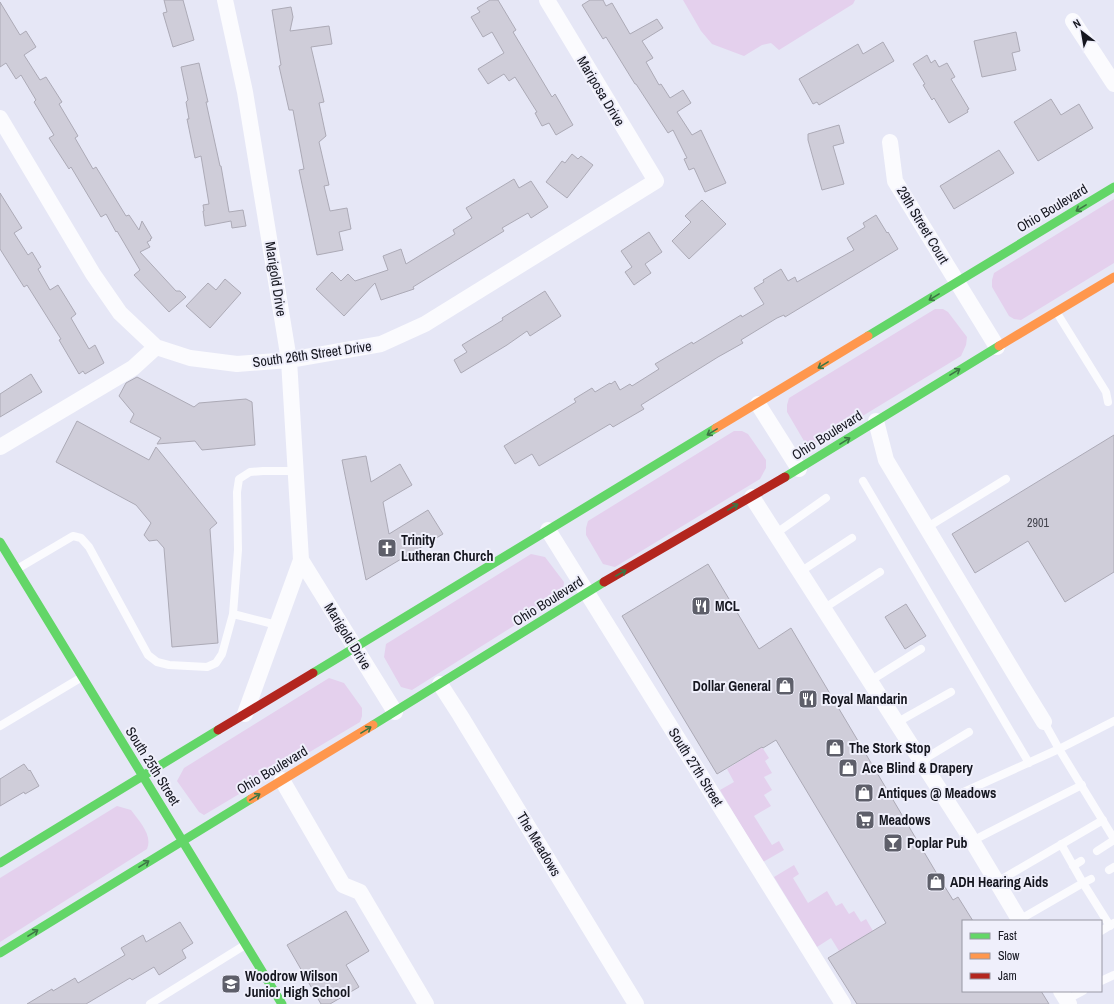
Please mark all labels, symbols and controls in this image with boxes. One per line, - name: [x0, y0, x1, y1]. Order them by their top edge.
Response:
- north arrow: [1062, 12, 1102, 52]
- text: N: [1070, 16, 1083, 31]
- street label: Mariposa Drive: [573, 53, 629, 129]
- street label: Ohio Boulevard: [1013, 180, 1091, 236]
- street label: 29th Street Court: [893, 183, 953, 267]
- one-way arrow: [1075, 204, 1087, 212]
- street label: Marigold Drive: [261, 240, 291, 318]
- one-way arrow: [929, 293, 940, 301]
- street label: South 26th Street Drive: [251, 337, 373, 371]
- one-way arrow: [817, 361, 829, 369]
- one-way arrow: [949, 368, 961, 376]
- street label: Ohio Boulevard: [788, 406, 866, 464]
- one-way arrow: [707, 428, 718, 436]
- one-way arrow: [839, 436, 851, 444]
- one-way arrow: [727, 503, 739, 511]
- house number: 2901: [1027, 515, 1049, 531]
- place label: Trinity Lutheran Church: [401, 531, 493, 565]
- church icon: Trinity Lutheran Church: [376, 537, 398, 559]
- one-way arrow: [615, 568, 627, 576]
- street label: Ohio Boulevard: [509, 572, 587, 630]
- restaurant icon: MCL: [690, 595, 712, 617]
- place label: MCL: [715, 597, 740, 615]
- street label: Marigold Drive: [320, 599, 376, 673]
- shop icon: Dollar General: [774, 675, 796, 697]
- place label: Dollar General: [693, 677, 771, 695]
- restaurant icon: Royal Mandarin: [797, 688, 819, 710]
- place label: Royal Mandarin: [822, 690, 907, 708]
- street label: South 25th Street: [122, 723, 184, 809]
- street label: South 27th Street: [665, 724, 727, 810]
- one-way arrow: [360, 725, 372, 733]
- shop icon: The Stork Stop: [824, 737, 846, 759]
- place label: The Stork Stop: [849, 739, 931, 757]
- street label: Ohio Boulevard: [233, 742, 311, 798]
- shop icon: Ace Blind & Drapery: [837, 757, 859, 779]
- place label: Ace Blind & Drapery: [862, 759, 974, 777]
- shop icon: Antiques @ Meadows: [853, 782, 875, 804]
- place label: Antiques @ Meadows: [878, 784, 996, 802]
- one-way arrow: [249, 792, 261, 800]
- street label: The Meadows: [513, 808, 565, 880]
- supermarket icon: Meadows: [854, 809, 876, 831]
- place label: Meadows: [879, 811, 931, 829]
- bar icon: Poplar Pub: [882, 832, 904, 854]
- place label: Poplar Pub: [907, 834, 968, 852]
- one-way arrow: [138, 860, 150, 868]
- shop icon: ADH Hearing Aids: [925, 871, 947, 893]
- place label: ADH Hearing Aids: [950, 873, 1048, 891]
- legend: [962, 920, 1102, 992]
- text: Fast: [998, 928, 1017, 944]
- one-way arrow: [27, 929, 38, 937]
- text: Slow: [998, 948, 1020, 964]
- place label: Woodrow Wilson Junior High School: [245, 967, 350, 1001]
- text: Jam: [998, 968, 1017, 984]
- school or university icon: Woodrow Wilson Junior High School: [220, 973, 242, 995]

